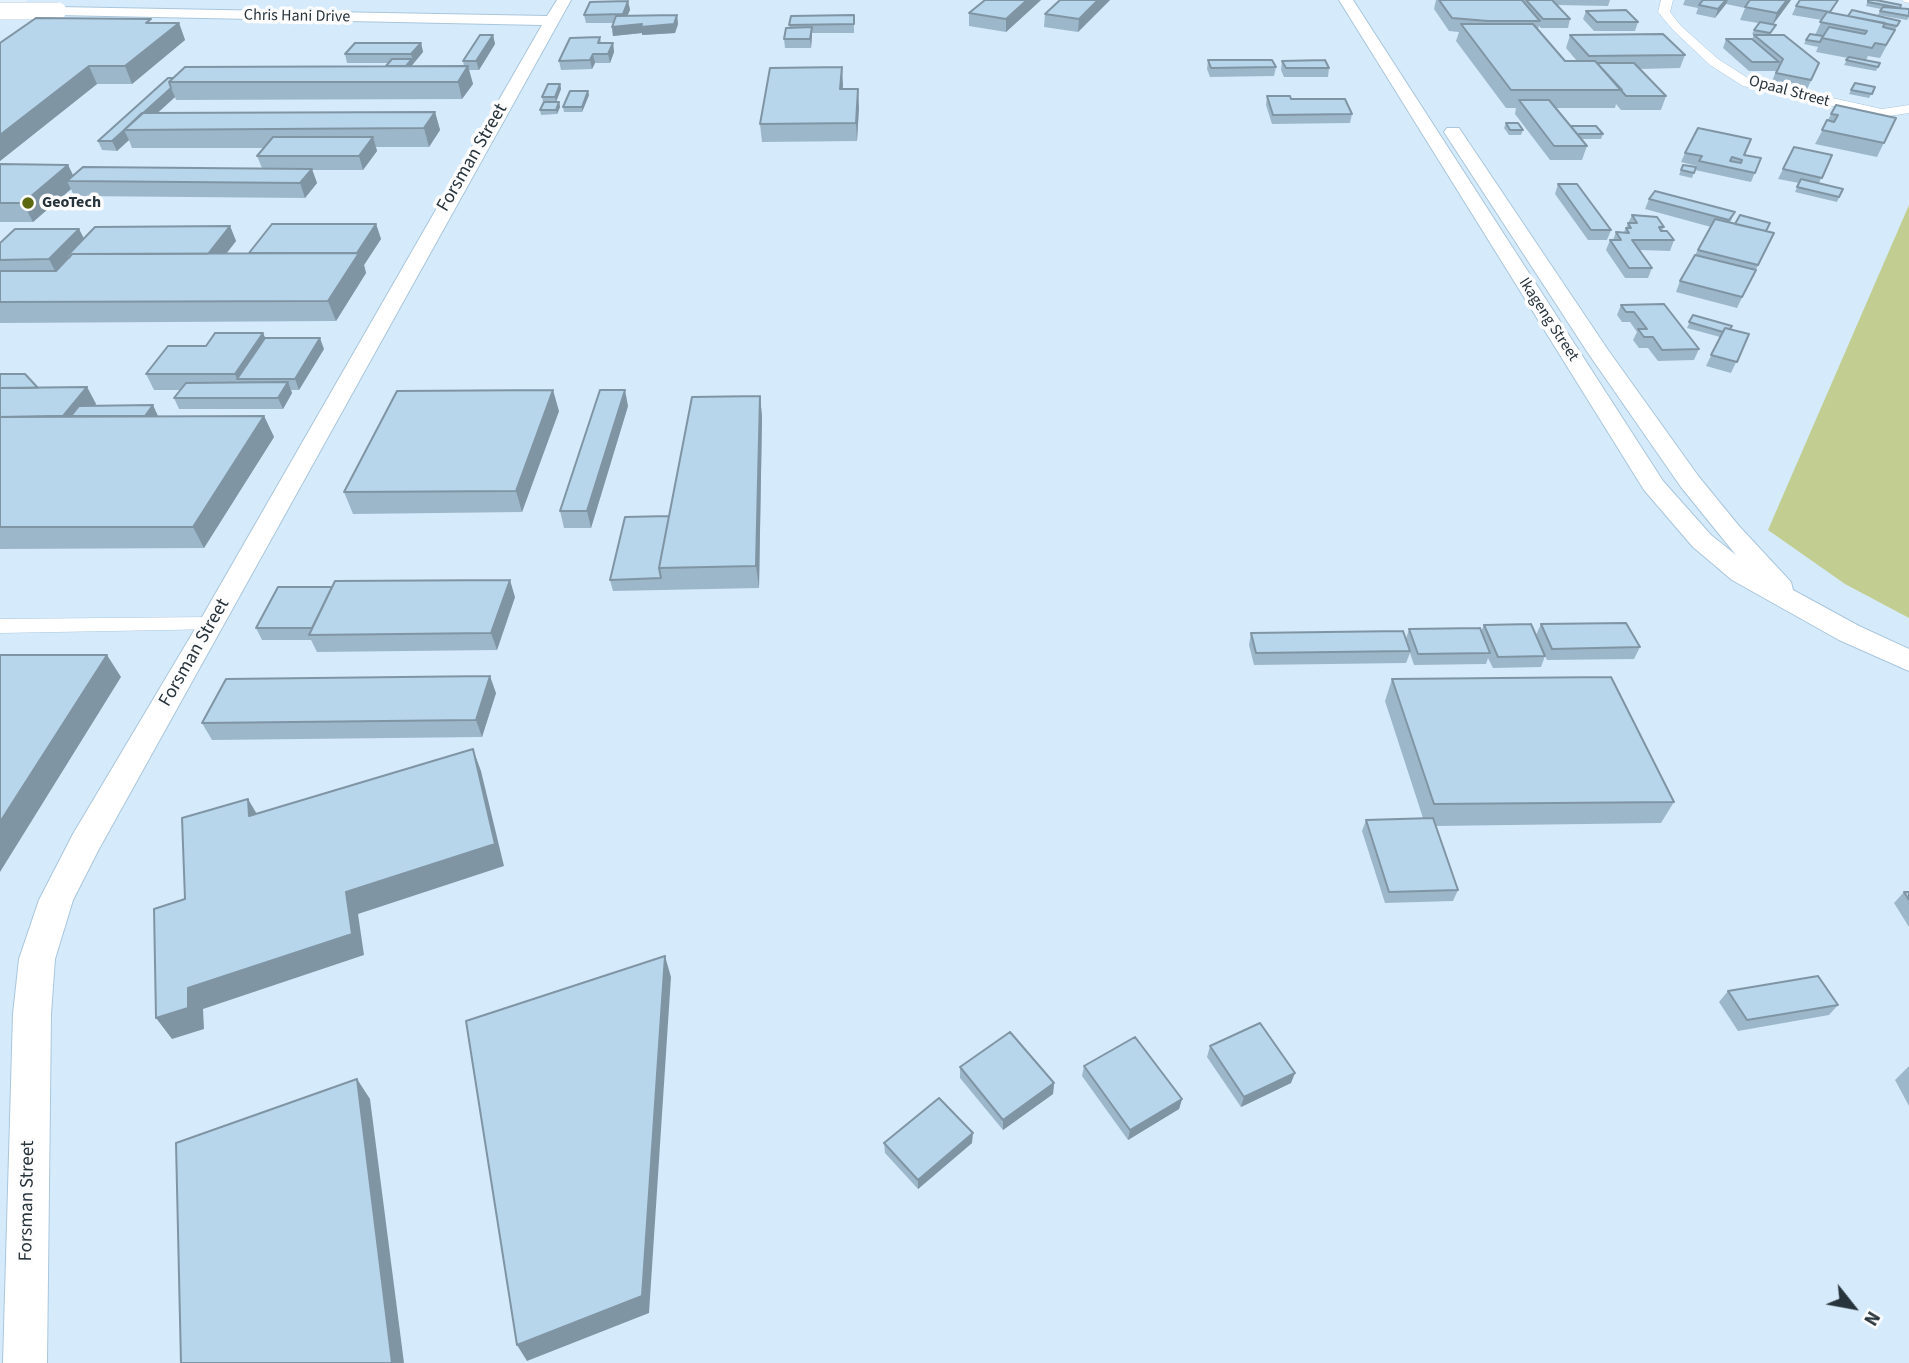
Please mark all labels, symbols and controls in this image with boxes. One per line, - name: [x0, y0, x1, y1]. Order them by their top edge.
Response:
- street label: Chris Hani Drive: [244, 6, 350, 28]
- street label: Opaal Street: [1747, 72, 1831, 112]
- street label: Forsman Street: [433, 100, 513, 216]
- place label: GeoTech: [42, 193, 101, 213]
- marker: GeoTech: [20, 195, 36, 211]
- street label: Ikageng Street: [1514, 275, 1582, 365]
- street label: Forsman Street: [155, 595, 235, 711]
- street label: Forsman Street: [16, 1140, 40, 1262]
- north arrow: [1818, 1272, 1888, 1342]
- text: N: [1857, 1306, 1886, 1330]

